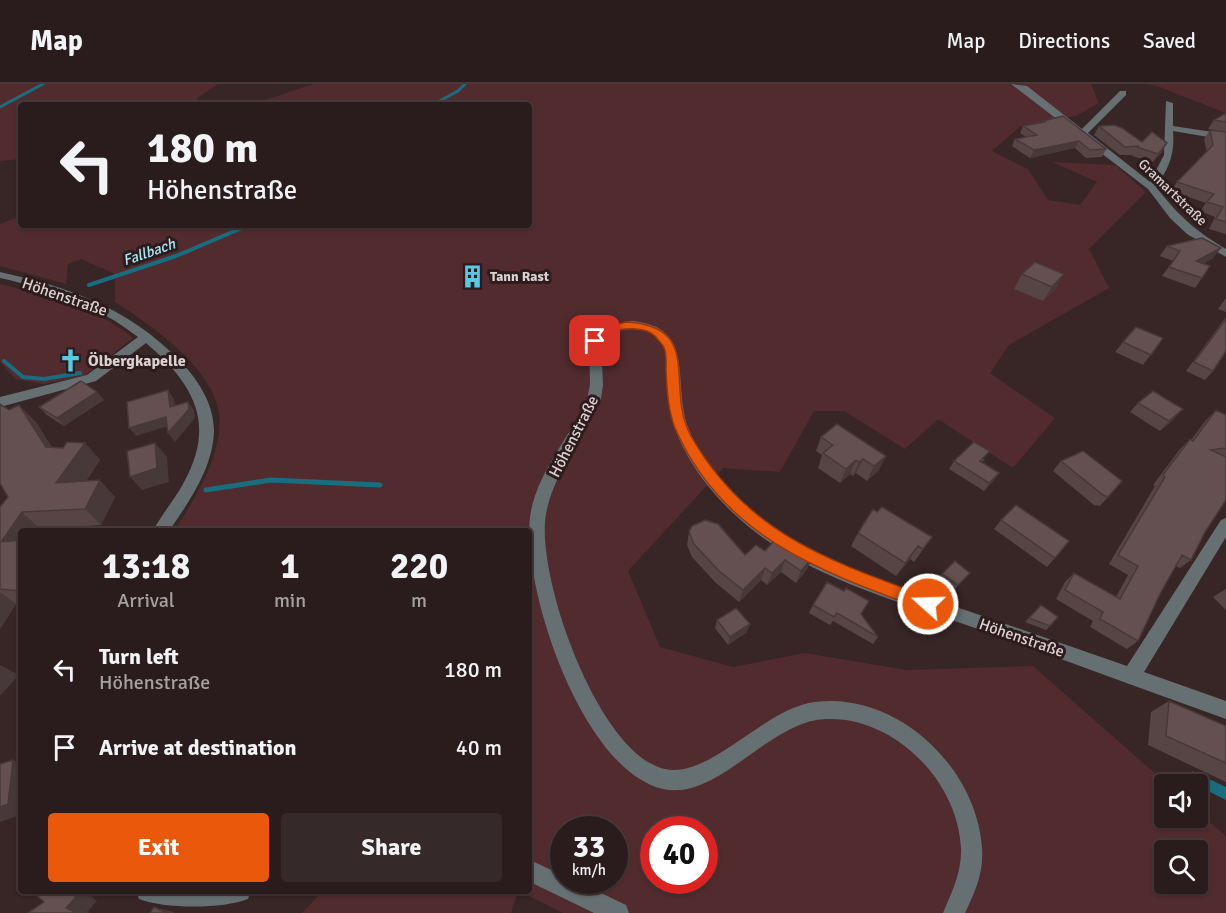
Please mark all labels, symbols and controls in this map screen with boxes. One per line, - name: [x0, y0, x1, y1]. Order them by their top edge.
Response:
- text: Map: [30, 24, 83, 58]
- text: Map: [947, 28, 985, 54]
- text: Directions: [1018, 28, 1110, 54]
- text: Saved: [1143, 28, 1196, 54]
- text: 180 m: [147, 123, 258, 174]
- icon: left: [48, 126, 126, 204]
- street label: Gramartstraße: [1135, 155, 1210, 229]
- text: Höhenstraße: [147, 174, 297, 207]
- water label: Fallbach: [120, 234, 178, 269]
- building icon: Tann Rast: [459, 263, 485, 289]
- place label: Tann Rast: [490, 268, 550, 285]
- street label: Höhenstraße: [19, 273, 110, 321]
- pin: [569, 315, 620, 366]
- icon: arrive: [578, 324, 611, 357]
- church icon: Ölbergkapelle: [57, 347, 83, 373]
- place label: Ölbergkapelle: [88, 351, 186, 371]
- street label: Höhenstraße: [545, 392, 603, 481]
- text: 13:18: [102, 544, 190, 589]
- text: 1: [280, 544, 300, 589]
- text: 220: [390, 544, 448, 589]
- position arrow: [896, 572, 960, 636]
- text: Arrival: [117, 588, 175, 613]
- text: min: [274, 588, 306, 613]
- text: m: [411, 588, 427, 613]
- street label: Höhenstraße: [976, 614, 1067, 662]
- text: Turn left: [99, 643, 179, 670]
- icon: left: [48, 653, 81, 686]
- text: 180 m: [444, 656, 502, 683]
- text: Höhenstraße: [99, 670, 210, 695]
- icon: arrive: [48, 731, 81, 764]
- text: Arrive at destination: [99, 734, 296, 761]
- text: 40 m: [456, 734, 502, 761]
- map controls: [1154, 774, 1208, 894]
- button: sound: [1154, 774, 1208, 828]
- button: Exit: [48, 813, 269, 882]
- button: Share: [281, 813, 502, 882]
- speed limit sign: 40: [640, 816, 718, 894]
- text: 33: [573, 829, 605, 866]
- button: search: [1154, 840, 1208, 894]
- text: km/h: [572, 861, 606, 879]

